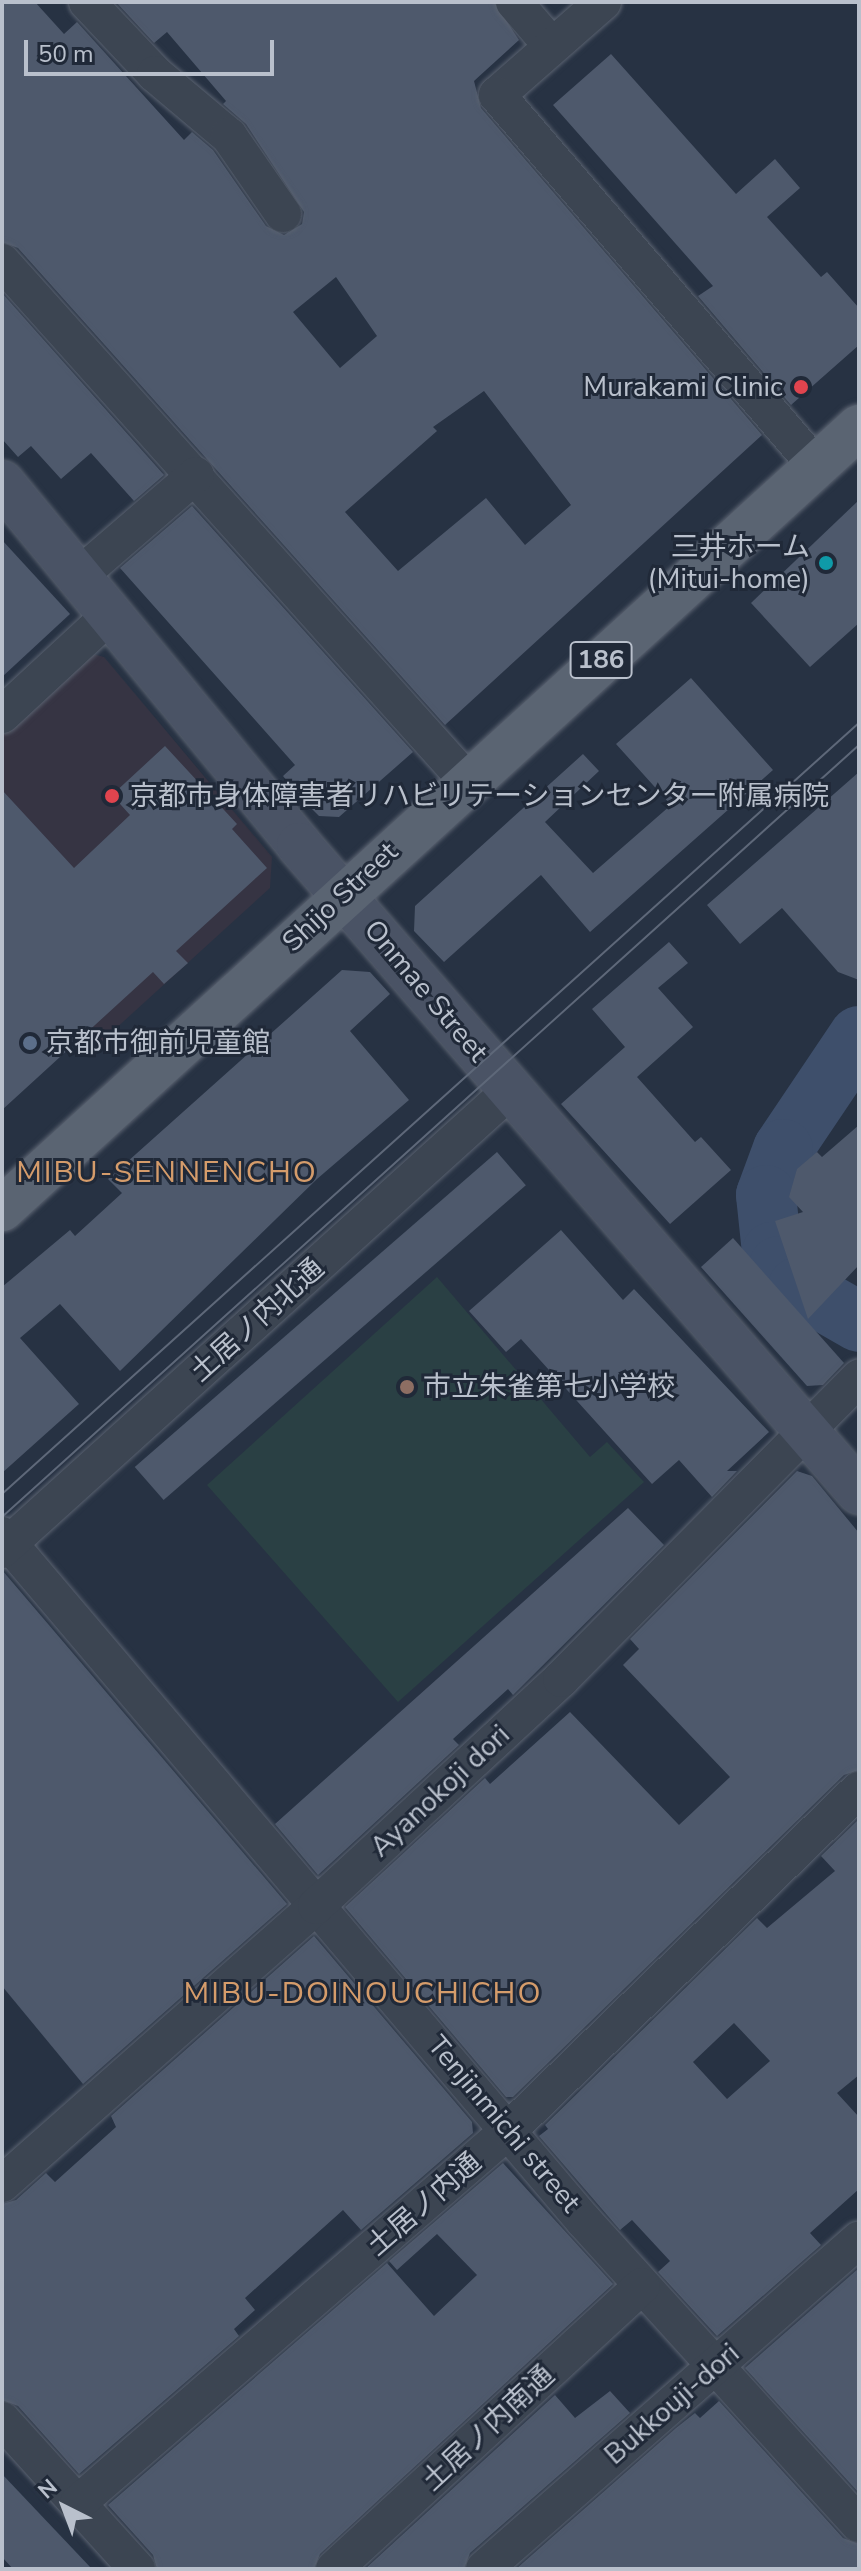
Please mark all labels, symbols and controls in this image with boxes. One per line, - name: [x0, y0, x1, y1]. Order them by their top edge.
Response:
- scale bar: [28, 24, 278, 74]
- text: 50 m: [38, 38, 94, 70]
- place label: Murakami Clinic: [583, 370, 783, 404]
- marker: Murakami Clinic: [790, 376, 812, 398]
- place label: 三井ホーム (Mitui-home): [648, 530, 810, 596]
- marker: 三井ホーム (Mitui-home): [817, 554, 835, 572]
- road number: 186: [569, 638, 633, 682]
- place label: 京都市身体障害者リハビリテーションセンター附属病院: [130, 779, 830, 813]
- marker: 京都市身体障害者リハビリテーションセンター附属病院: [101, 785, 123, 807]
- street label: Shijo Street: [275, 835, 405, 959]
- street label: Onmae Street: [357, 913, 495, 1069]
- place label: 京都市御前児童館: [46, 1026, 270, 1060]
- marker: 京都市御前児童館: [21, 1034, 39, 1052]
- district label: MIBU-SENNENCHO: [16, 1155, 318, 1191]
- street label: 土居ノ内北通: [183, 1251, 331, 1389]
- place label: 市立朱雀第七小学校: [423, 1370, 675, 1404]
- marker: 市立朱雀第七小学校: [398, 1378, 416, 1396]
- street label: Ayanokoji dori: [363, 1718, 517, 1864]
- district label: MIBU-DOINOUCHICHO: [184, 1976, 542, 2012]
- street label: Tenjinmichi street: [420, 2029, 588, 2219]
- street label: 土居ノ内通: [360, 2145, 488, 2263]
- street label: Bukkouji-dori: [598, 2336, 746, 2472]
- street label: 土居ノ内南通: [415, 2358, 561, 2498]
- north arrow: [24, 2467, 104, 2547]
- text: N: [32, 2473, 64, 2506]

